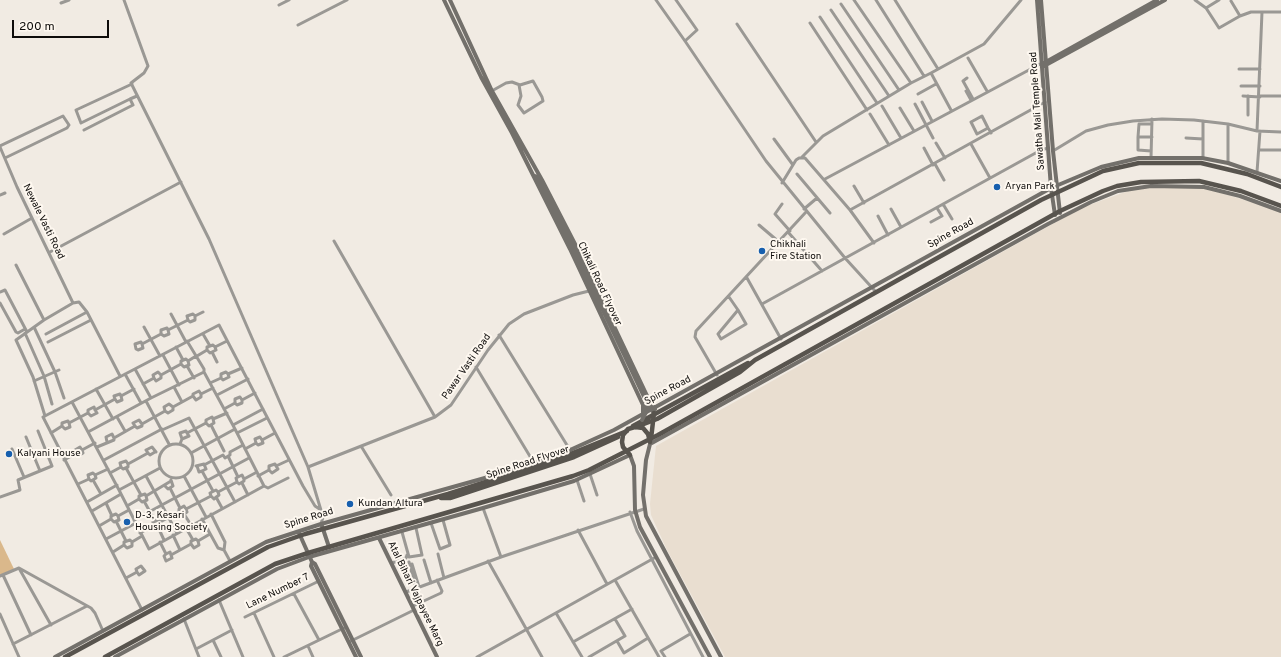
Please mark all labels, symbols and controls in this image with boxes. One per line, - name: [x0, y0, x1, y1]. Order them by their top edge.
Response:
- scale bar: [14, 12, 111, 38]
- text: 200 m: [19, 19, 55, 35]
- street label: Sawatha Mali Temple Road: [1028, 51, 1048, 171]
- place label: Aryan Park: [1005, 181, 1055, 193]
- street label: Newale Vasti Road: [20, 182, 66, 262]
- marker: Aryan Park: [992, 182, 1002, 192]
- street label: Spine Road: [926, 216, 976, 252]
- place label: Chikhali Fire Station: [770, 239, 821, 262]
- street label: Chikali Road Flyover: [574, 240, 624, 328]
- marker: Chikhali Fire Station: [757, 246, 767, 256]
- street label: Pawar Vasti Road: [440, 332, 494, 402]
- street label: Spine Road: [643, 374, 693, 408]
- street label: Spine Road Flyover: [485, 444, 571, 482]
- place label: Kalyani House: [17, 448, 81, 460]
- marker: Kalyani House: [4, 449, 14, 459]
- place label: Kundan Altura: [358, 498, 423, 510]
- marker: Kundan Altura: [345, 499, 355, 509]
- street label: Spine Road: [283, 506, 335, 532]
- place label: D-3, Kesari Housing Society: [135, 510, 207, 534]
- marker: D-3, Kesari Housing Society: [122, 517, 132, 527]
- street label: Atal Bihari Vajpayee Marg: [384, 540, 446, 648]
- street label: Lane Number 7: [245, 572, 311, 612]

